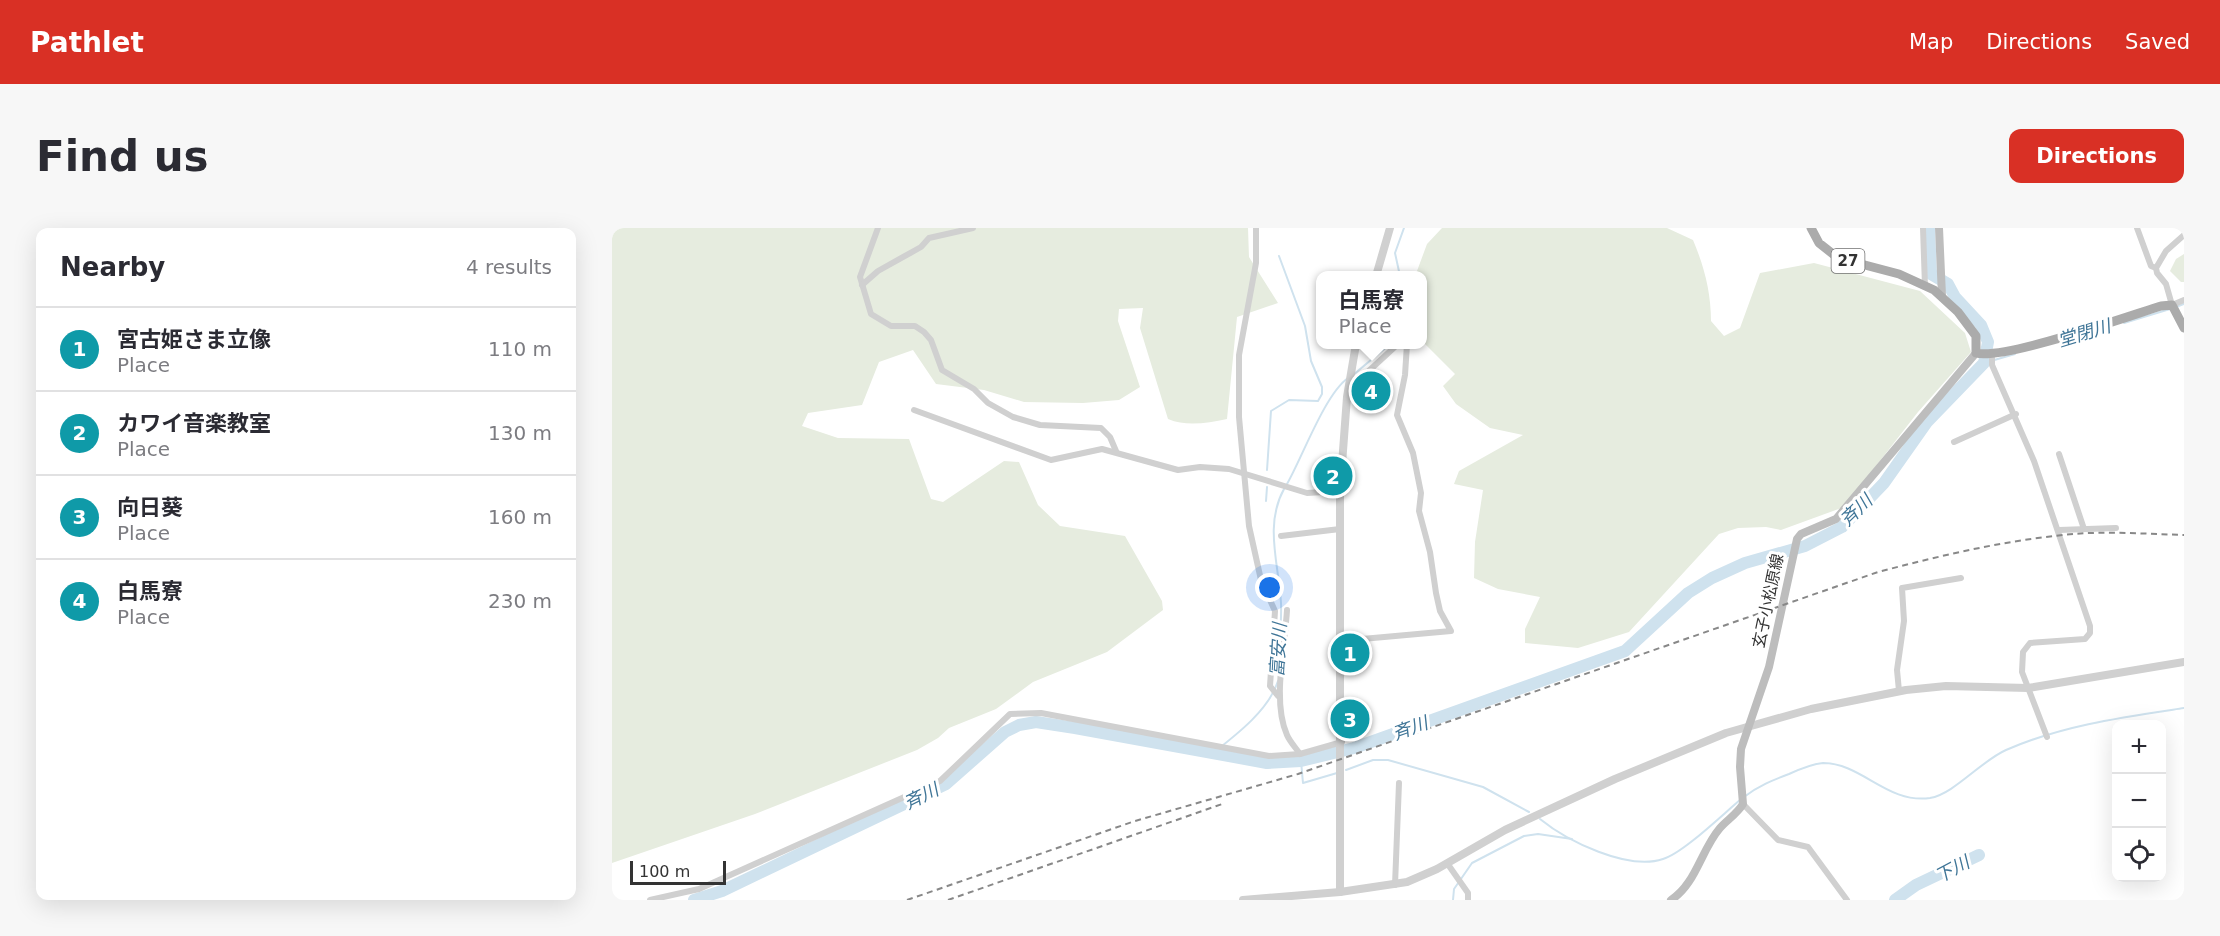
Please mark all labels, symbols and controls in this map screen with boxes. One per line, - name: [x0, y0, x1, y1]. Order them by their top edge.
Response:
- text: Pathlet: [30, 26, 144, 59]
- text: Map: [1909, 30, 1953, 54]
- text: Directions: [1986, 30, 2092, 54]
- text: Saved: [2125, 30, 2190, 54]
- button: Directions: [2009, 129, 2184, 183]
- text: Find us: [36, 132, 209, 181]
- road number: 27: [1832, 249, 1864, 273]
- text: Nearby: [60, 252, 165, 282]
- text: 4 results: [466, 255, 552, 279]
- popup: [1316, 271, 1427, 349]
- text: 白馬寮: [1338, 288, 1405, 313]
- text: Place: [1338, 314, 1392, 338]
- water label: 堂閉川: [2055, 314, 2115, 351]
- text: 宮古姫さま立像: [117, 327, 271, 352]
- text: 1: [73, 337, 86, 361]
- text: 110 m: [488, 337, 552, 361]
- text: Place: [117, 353, 170, 377]
- pin: 4: [1352, 368, 1390, 414]
- text: カワイ音楽教室: [117, 411, 271, 436]
- text: 2: [73, 421, 86, 445]
- text: 130 m: [488, 421, 552, 445]
- text: Place: [117, 437, 170, 461]
- pin: 2: [1314, 454, 1352, 498]
- water label: 斉川: [1836, 489, 1878, 530]
- text: 向日葵: [117, 495, 183, 520]
- text: 3: [73, 505, 86, 529]
- text: 160 m: [488, 505, 552, 529]
- text: Place: [117, 521, 170, 545]
- street label: 玄子小松原線: [1749, 552, 1787, 650]
- your location: [1255, 573, 1284, 602]
- text: 白馬寮: [117, 579, 183, 604]
- text: 4: [73, 589, 86, 613]
- text: 230 m: [488, 589, 552, 613]
- text: Place: [117, 605, 170, 629]
- water label: 富安川: [1266, 620, 1290, 678]
- pin: 1: [1330, 630, 1370, 676]
- pin: 3: [1330, 696, 1370, 742]
- water label: 斉川: [1389, 711, 1432, 744]
- map controls: [2112, 720, 2166, 882]
- button: +: [2112, 720, 2166, 774]
- button: −: [2112, 774, 2166, 828]
- water label: 斉川: [900, 778, 944, 813]
- button: locate: [2112, 828, 2166, 882]
- water label: 下川: [1931, 850, 1975, 887]
- scale bar: [630, 858, 726, 886]
- text: 100 m: [639, 862, 690, 881]

